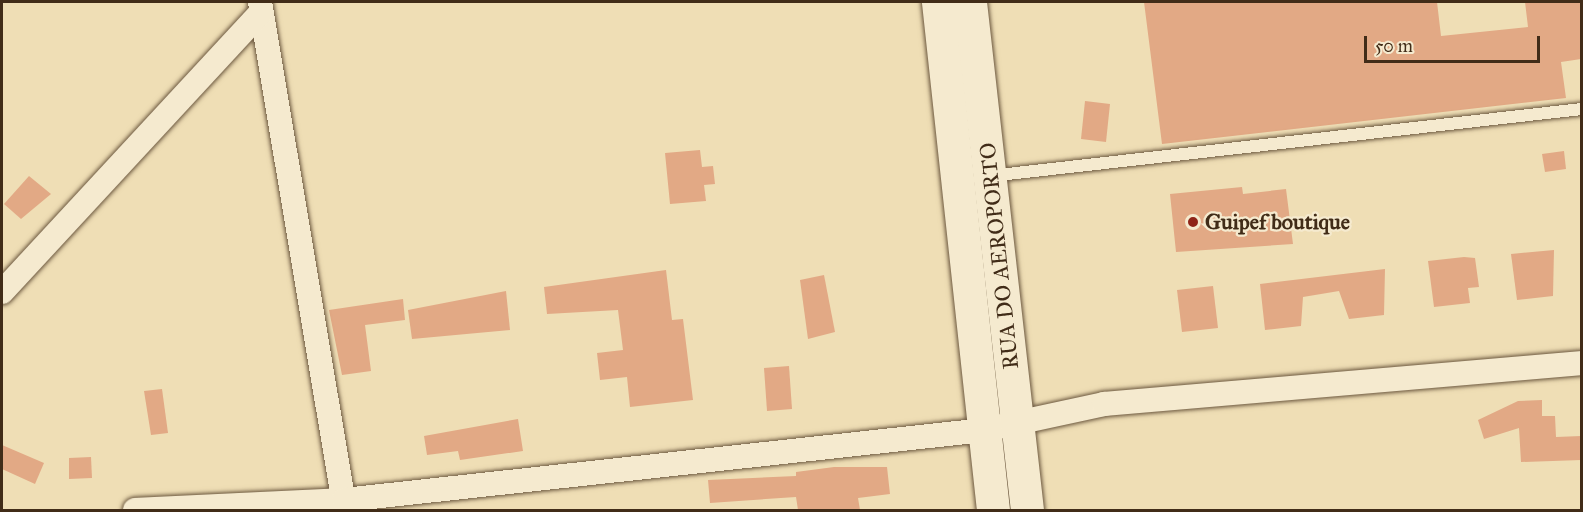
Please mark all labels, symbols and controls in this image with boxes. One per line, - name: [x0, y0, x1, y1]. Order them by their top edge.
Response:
- scale bar: [1367, 24, 1542, 62]
- text: 50 m: [1375, 35, 1413, 57]
- street label: RUA DO AEROPORTO: [974, 141, 1024, 371]
- place label: Guipef boutique: [1205, 209, 1350, 235]
- marker: Guipef boutique: [1186, 215, 1200, 229]

